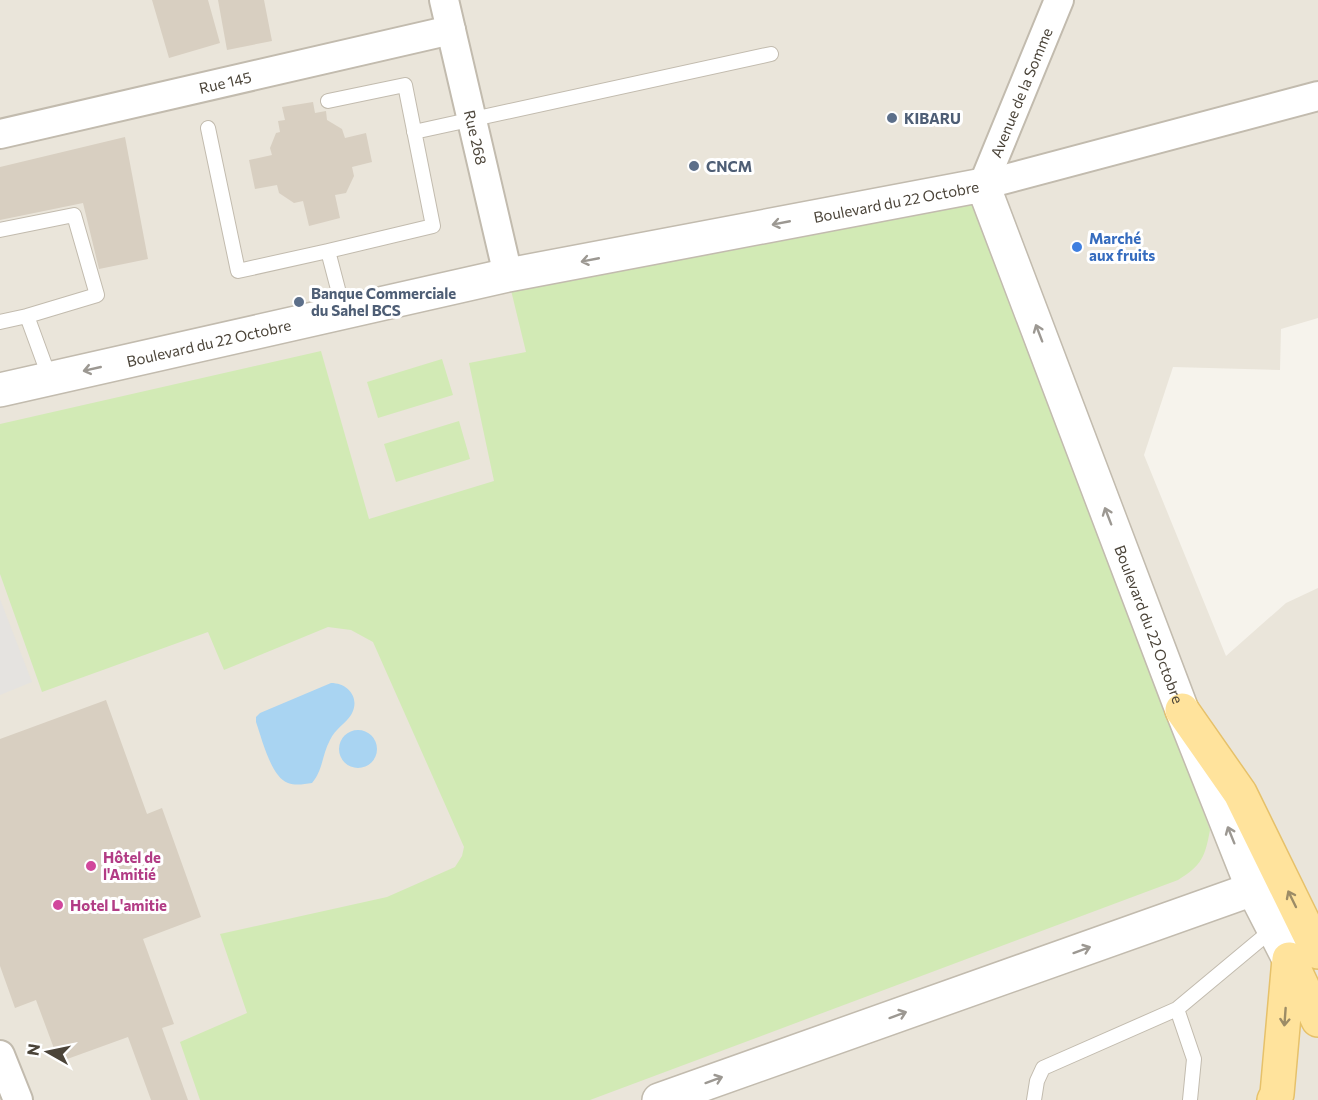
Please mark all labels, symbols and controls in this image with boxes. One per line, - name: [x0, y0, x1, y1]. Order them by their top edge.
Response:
- street label: Avenue de la Somme: [986, 25, 1056, 160]
- street label: Rue 145: [197, 67, 253, 97]
- street label: Rue 268: [461, 108, 491, 166]
- place label: KIBARU: [904, 109, 961, 127]
- marker: KIBARU: [885, 111, 899, 125]
- place label: CNCM: [706, 157, 752, 175]
- marker: CNCM: [687, 159, 701, 173]
- street label: Boulevard du 22 Octobre: [812, 177, 981, 226]
- one-way arrow: [772, 218, 792, 229]
- place label: Marché aux fruits: [1089, 229, 1155, 264]
- marker: Marché aux fruits: [1070, 240, 1084, 254]
- one-way arrow: [580, 255, 600, 266]
- place label: Banque Commerciale du Sahel BCS: [311, 284, 456, 319]
- marker: Banque Commerciale du Sahel BCS: [292, 295, 306, 309]
- street label: Boulevard du 22 Octobre: [125, 315, 293, 370]
- one-way arrow: [1033, 325, 1044, 343]
- one-way arrow: [82, 364, 101, 376]
- one-way arrow: [1102, 507, 1113, 526]
- street label: Boulevard du 22 Octobre: [1111, 542, 1188, 706]
- one-way arrow: [1225, 826, 1236, 845]
- place label: Hôtel de l'Amitié: [103, 848, 161, 883]
- marker: Hôtel de l'Amitié: [84, 859, 98, 873]
- one-way arrow: [1286, 891, 1298, 909]
- place label: Hotel L'amitie: [70, 896, 167, 914]
- marker: Hotel L'amitie: [51, 898, 65, 912]
- one-way arrow: [1072, 944, 1090, 955]
- one-way arrow: [1279, 1006, 1290, 1026]
- one-way arrow: [888, 1009, 907, 1020]
- north arrow: [18, 1022, 78, 1082]
- text: N: [22, 1042, 43, 1057]
- one-way arrow: [704, 1074, 723, 1085]

